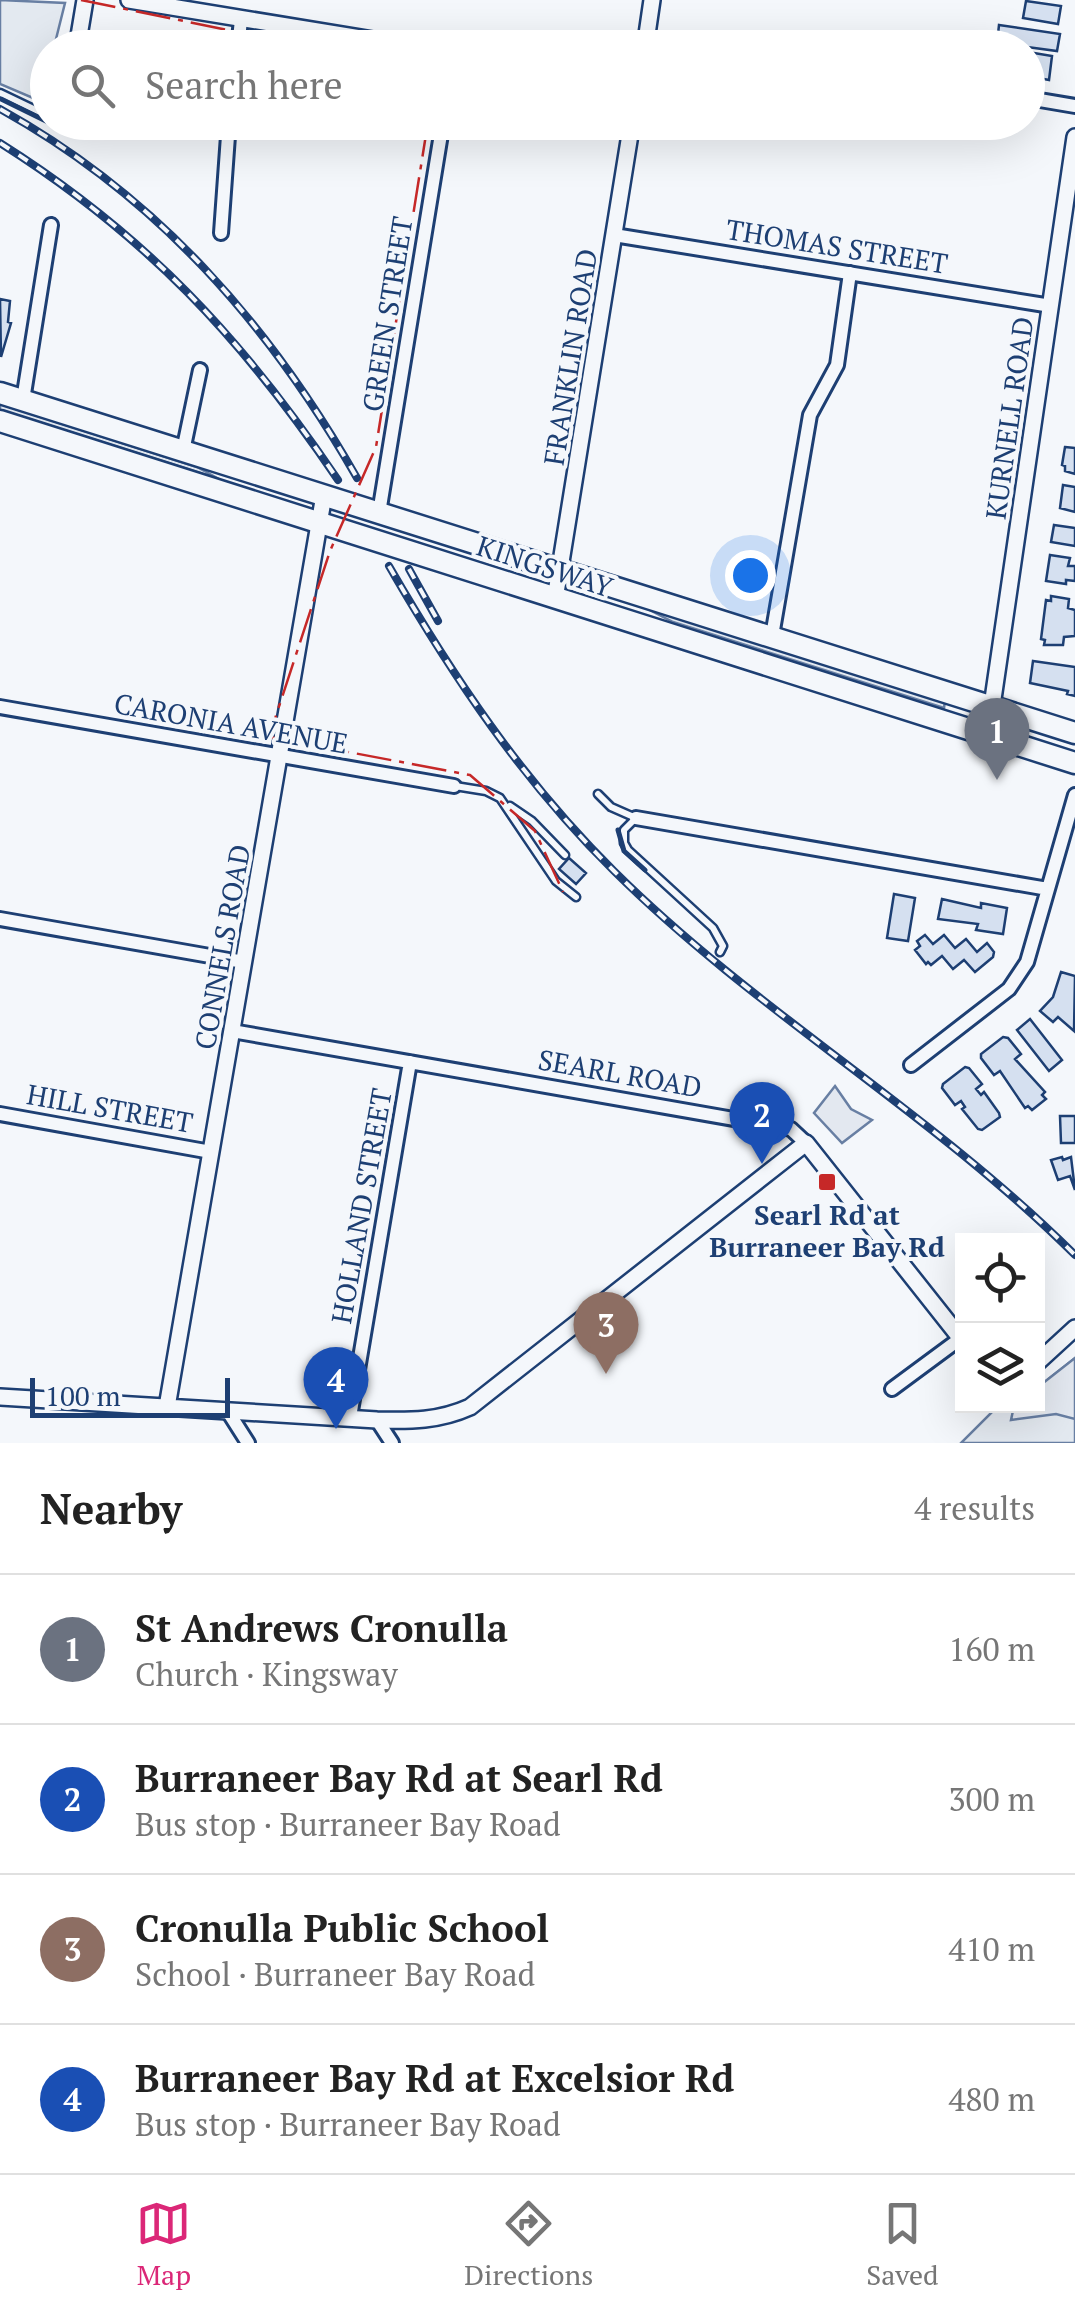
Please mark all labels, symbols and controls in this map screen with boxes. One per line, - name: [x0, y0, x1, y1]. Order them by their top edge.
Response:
- search box: [30, 30, 1045, 140]
- icon: search: [65, 58, 120, 113]
- text: Search here: [145, 60, 343, 110]
- street label: THOMAS STREET: [724, 210, 950, 282]
- street label: GREEN STREET: [353, 214, 421, 414]
- street label: FRANKLIN ROAD: [535, 246, 605, 468]
- street label: KURNELL ROAD: [976, 314, 1042, 522]
- street label: KINGSWAY: [472, 527, 619, 606]
- your location: [725, 550, 776, 601]
- street label: CARONIA AVENUE: [111, 684, 351, 762]
- pin: 1: [964, 698, 1030, 780]
- street label: CONNELS ROAD: [186, 842, 258, 1052]
- street label: SEARL ROAD: [535, 1040, 705, 1106]
- street label: HILL STREET: [24, 1075, 196, 1141]
- pin: 2: [730, 1082, 794, 1164]
- street label: HOLLAND STREET: [322, 1085, 400, 1327]
- marker: Searl Rd at Burraneer Bay Rd: [816, 1171, 838, 1193]
- place label: Searl Rd at Burraneer Bay Rd: [709, 1196, 945, 1265]
- map controls: [955, 1233, 1045, 1413]
- button: locate: [955, 1233, 1045, 1323]
- pin: 3: [574, 1292, 638, 1374]
- button: layers: [955, 1323, 1045, 1413]
- pin: 4: [304, 1346, 368, 1429]
- scale bar: [30, 1373, 230, 1418]
- text: 100 m: [45, 1377, 121, 1414]
- text: Nearby: [40, 1480, 182, 1536]
- text: 4 results: [914, 1487, 1035, 1529]
- text: St Andrews Cronulla: [135, 1603, 508, 1653]
- text: 1: [63, 1628, 82, 1670]
- text: 160 m: [948, 1628, 1035, 1670]
- text: Church · Kingsway: [135, 1653, 398, 1695]
- text: Burraneer Bay Rd at Searl Rd: [135, 1753, 663, 1803]
- text: 2: [63, 1778, 82, 1820]
- text: 300 m: [948, 1778, 1035, 1820]
- text: Bus stop · Burraneer Bay Road: [135, 1803, 561, 1845]
- text: Cronulla Public School: [135, 1903, 549, 1953]
- text: 3: [63, 1928, 82, 1970]
- text: 410 m: [948, 1928, 1035, 1970]
- text: School · Burraneer Bay Road: [135, 1953, 535, 1995]
- text: Burraneer Bay Rd at Excelsior Rd: [135, 2053, 734, 2103]
- text: 4: [63, 2078, 82, 2120]
- text: 480 m: [948, 2078, 1035, 2120]
- text: Bus stop · Burraneer Bay Road: [135, 2103, 561, 2145]
- tab: Map: [136, 2196, 191, 2293]
- tab: Directions: [464, 2196, 593, 2293]
- tab: Saved: [866, 2196, 939, 2293]

